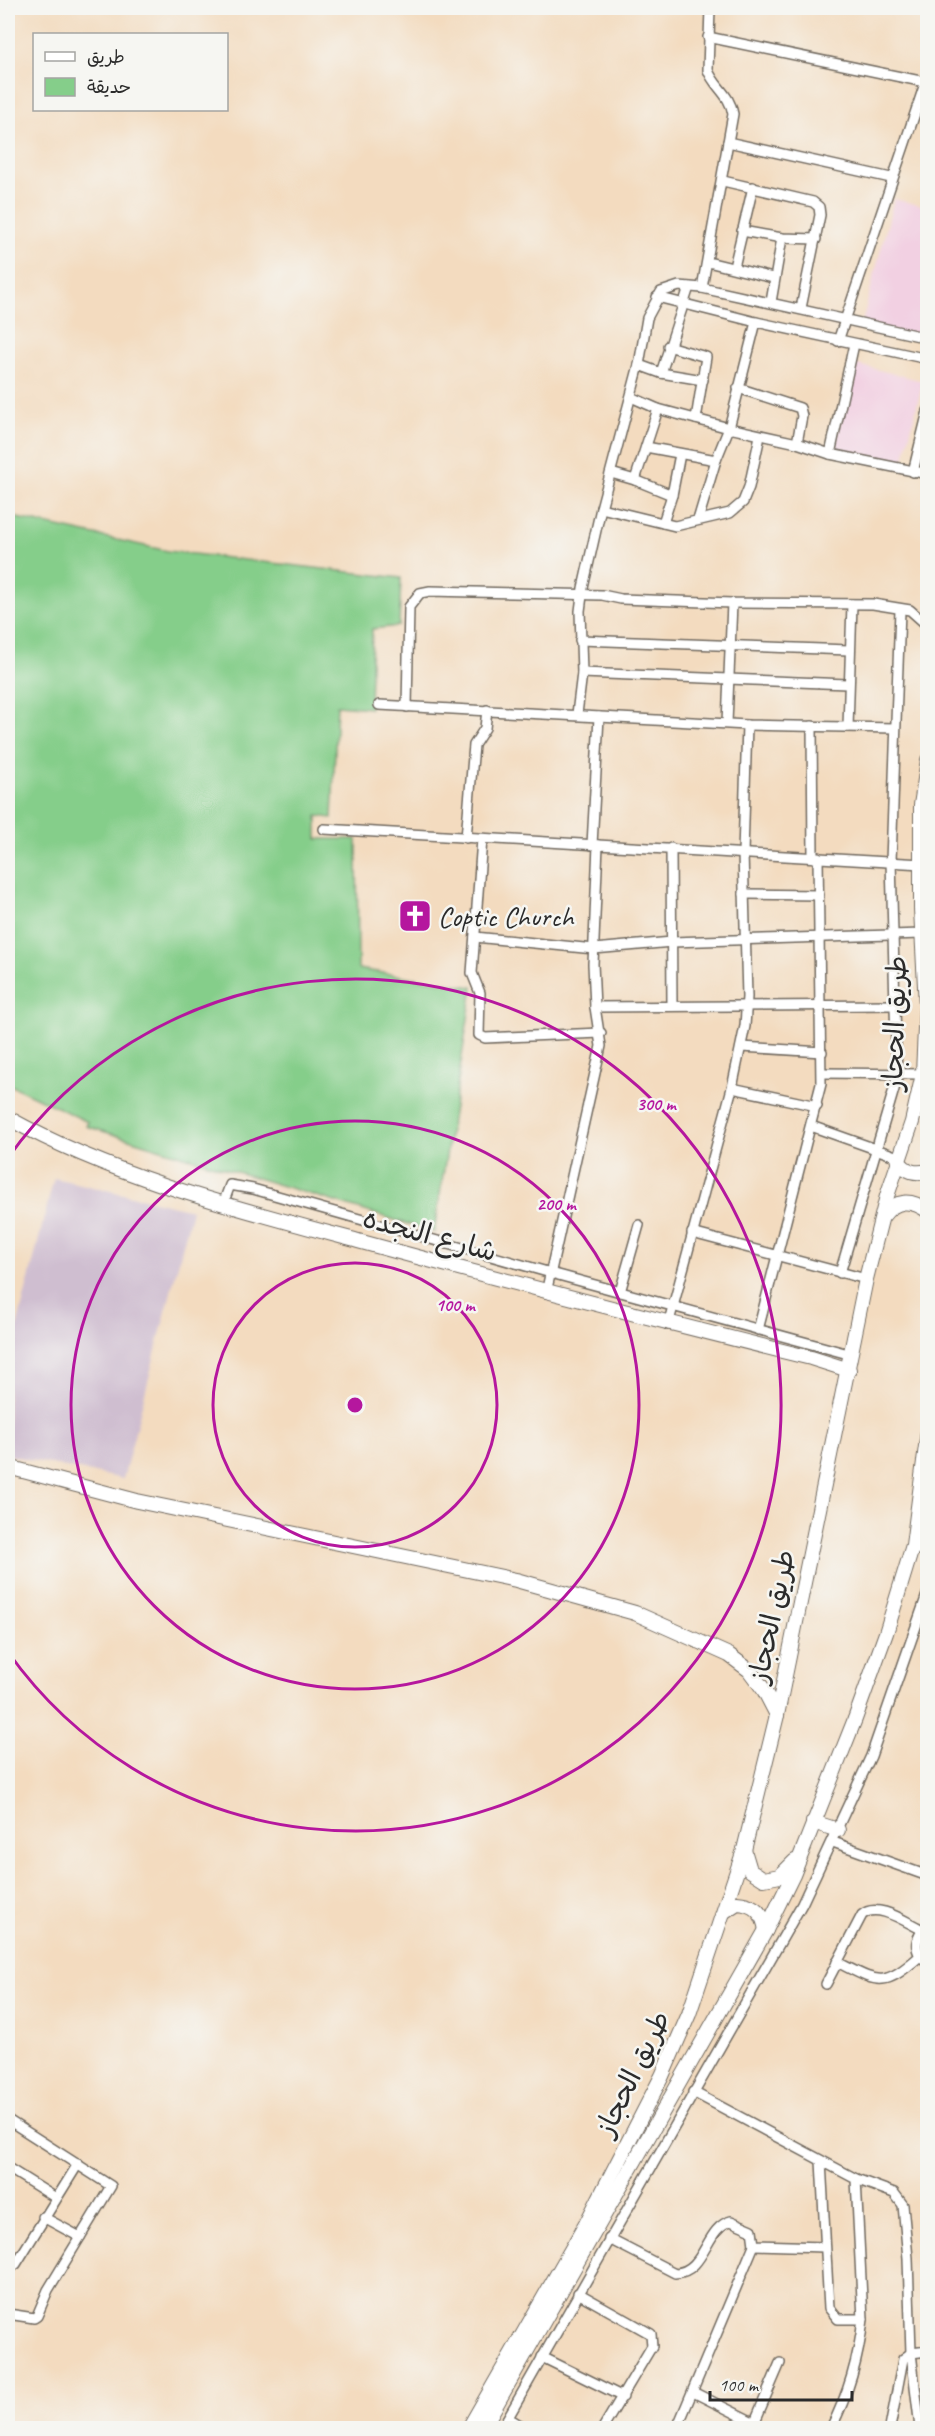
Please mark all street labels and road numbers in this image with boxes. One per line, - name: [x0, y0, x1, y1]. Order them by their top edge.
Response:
- street label: طريق الحجاز: [875, 955, 914, 1093]
- street label: شارع النجده: [359, 1200, 501, 1271]
- street label: طريق الحجاز: [740, 1546, 803, 1688]
- street label: طريق الحجاز: [586, 2005, 678, 2143]

